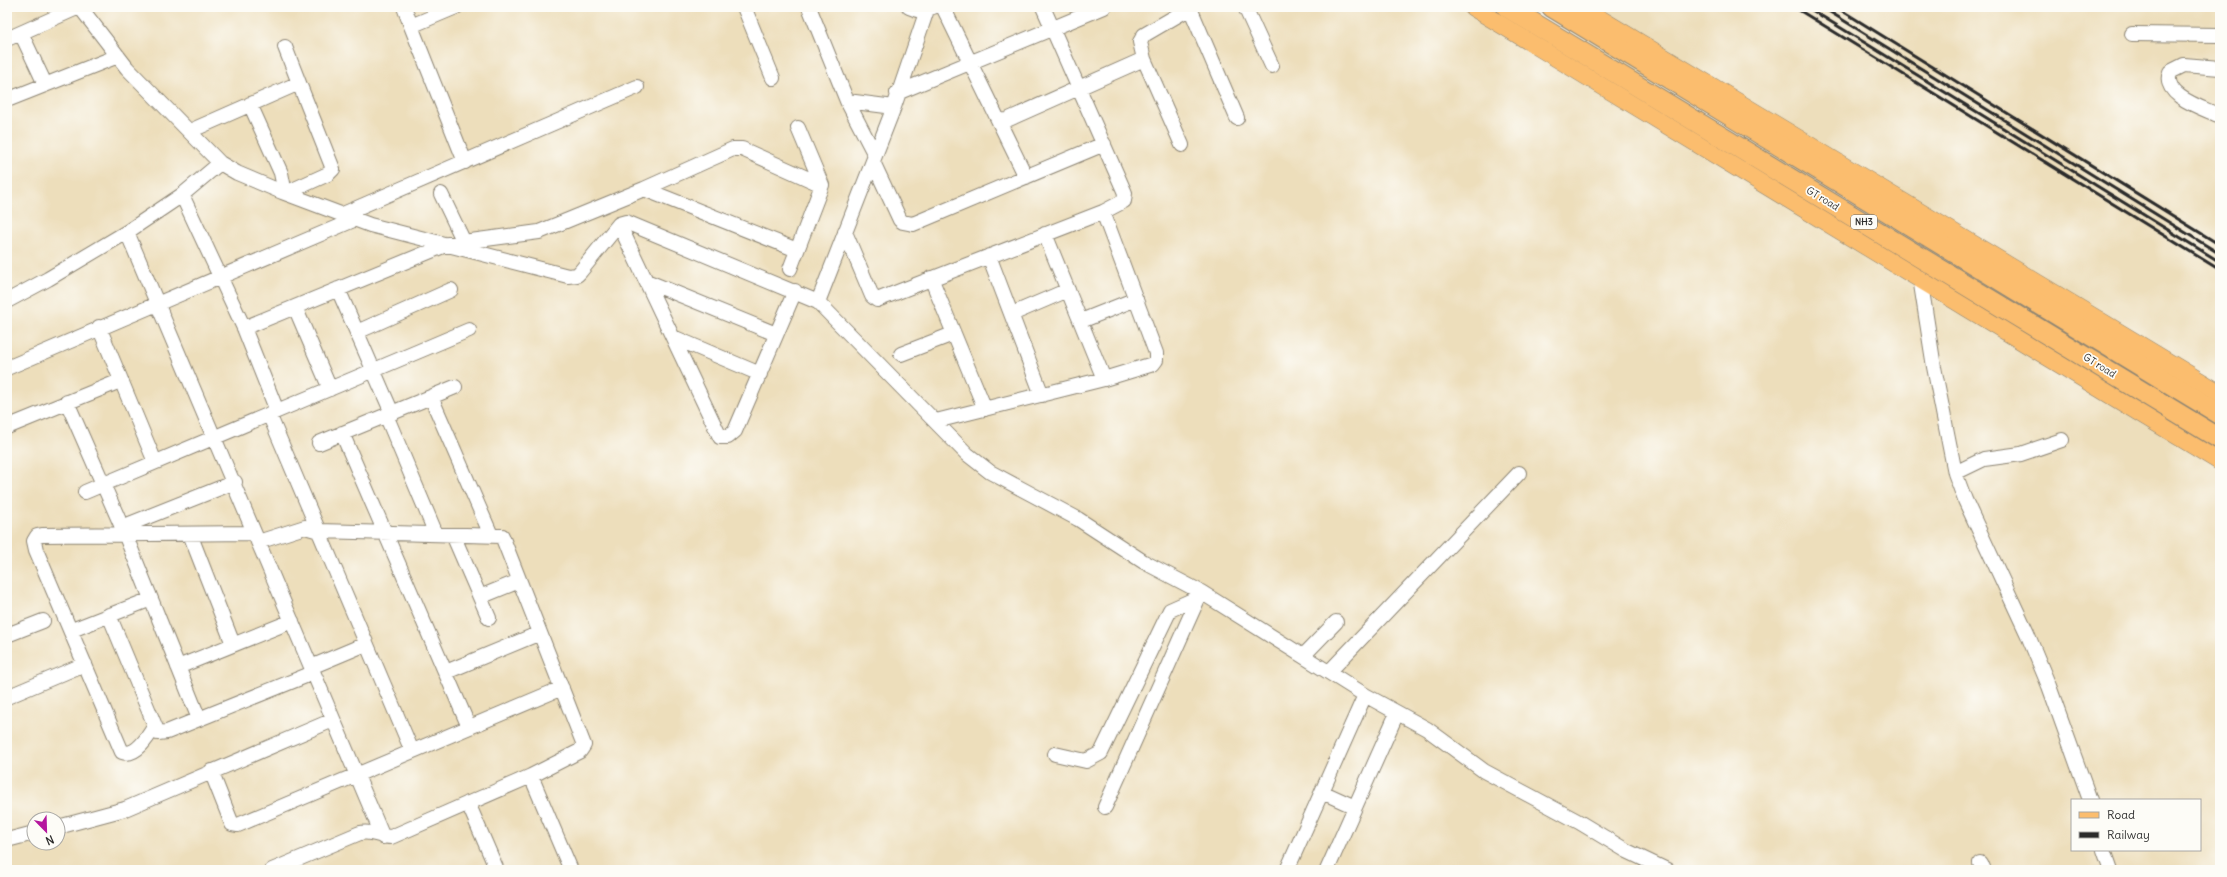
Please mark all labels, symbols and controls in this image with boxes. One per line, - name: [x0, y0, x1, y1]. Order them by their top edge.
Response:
- street label: GT road: [1804, 184, 1842, 213]
- road number: NH3: [1851, 215, 1877, 229]
- street label: GT road: [2081, 350, 2119, 381]
- legend: [2071, 799, 2201, 851]
- text: Road: [2107, 807, 2135, 822]
- north arrow: [26, 811, 66, 851]
- text: Railway: [2107, 827, 2150, 842]
- text: N: [44, 832, 56, 848]

